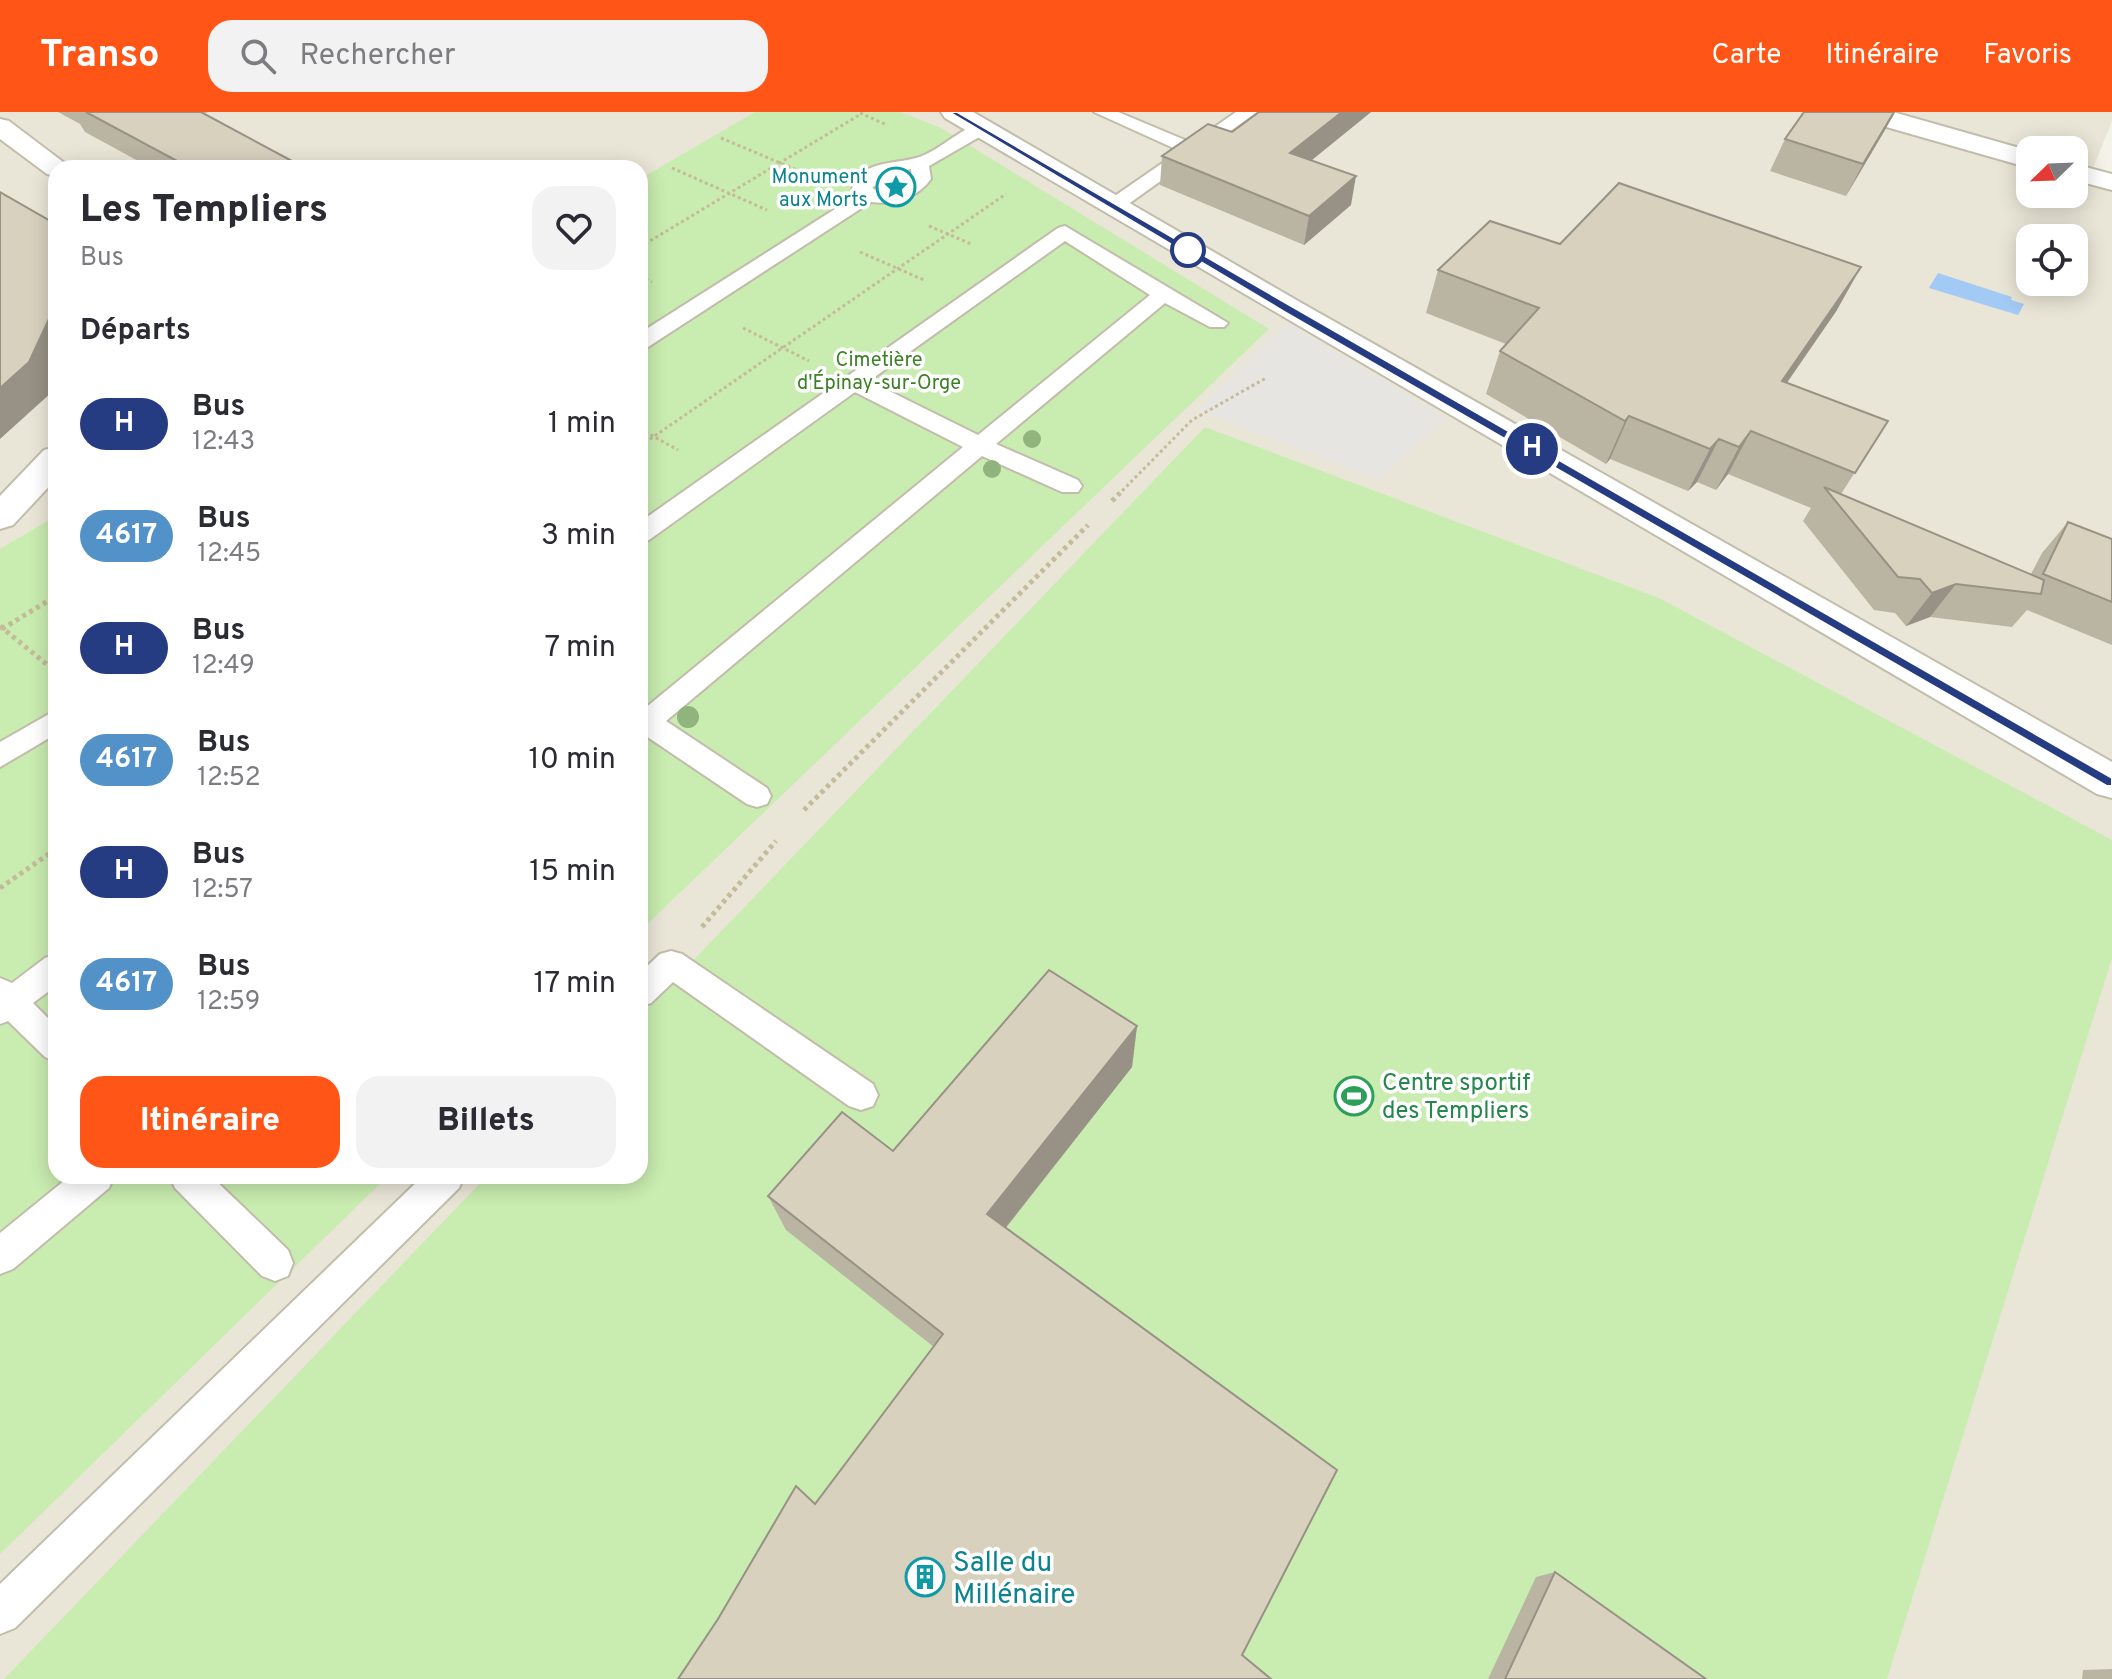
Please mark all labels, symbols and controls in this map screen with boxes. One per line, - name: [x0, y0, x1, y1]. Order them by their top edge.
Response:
- search box: [208, 20, 768, 92]
- text: Transo: [40, 32, 160, 81]
- icon: search: [236, 34, 280, 78]
- text: Rechercher: [300, 38, 456, 75]
- text: Carte: [1712, 38, 1781, 74]
- text: Itinéraire: [1825, 38, 1939, 74]
- text: Favoris: [1983, 38, 2072, 74]
- north arrow: [2016, 136, 2088, 208]
- map controls: [2016, 136, 2088, 296]
- place label: Monument aux Morts: [771, 165, 868, 214]
- place icon: Monument aux Morts: [875, 166, 917, 208]
- button: heart: [532, 186, 616, 270]
- text: Les Templiers: [80, 187, 328, 236]
- button: locate: [2016, 224, 2088, 296]
- unlabelled marker: [1171, 233, 1205, 267]
- text: Bus: [80, 242, 124, 275]
- text: Départs: [80, 313, 191, 350]
- park label: Cimetière d'Épinay-sur-Orge: [797, 348, 961, 397]
- text: Bus: [192, 389, 245, 426]
- text: H: [114, 406, 134, 442]
- text: 1 min: [548, 406, 616, 443]
- line badge: H: [1506, 423, 1558, 475]
- text: 12:43: [192, 426, 255, 459]
- text: H: [1522, 431, 1542, 467]
- text: Bus: [197, 501, 251, 538]
- text: 4617: [96, 518, 157, 554]
- text: 3 min: [541, 518, 616, 555]
- text: 12:45: [197, 538, 261, 571]
- text: Bus: [192, 613, 245, 650]
- text: H: [114, 630, 134, 666]
- text: 7 min: [545, 630, 616, 667]
- text: 12:49: [192, 650, 255, 683]
- text: Bus: [197, 725, 251, 762]
- text: 4617: [96, 742, 157, 778]
- text: 10 min: [529, 742, 616, 779]
- text: 12:52: [197, 762, 261, 795]
- text: Bus: [192, 837, 245, 874]
- text: H: [114, 854, 134, 890]
- text: 15 min: [529, 854, 616, 891]
- text: 12:57: [192, 874, 253, 907]
- text: Bus: [197, 949, 251, 986]
- text: 4617: [96, 966, 157, 1002]
- text: 17 min: [533, 966, 616, 1003]
- text: 12:59: [197, 986, 260, 1019]
- place label: Centre sportif des Templiers: [1382, 1069, 1530, 1127]
- sports icon: Centre sportif des Templiers: [1333, 1075, 1375, 1117]
- button: Itinéraire: [80, 1076, 340, 1168]
- button: Billets: [356, 1076, 616, 1168]
- place label: Salle du Millénaire: [953, 1546, 1075, 1614]
- building icon: Salle du Millénaire: [904, 1556, 946, 1598]

